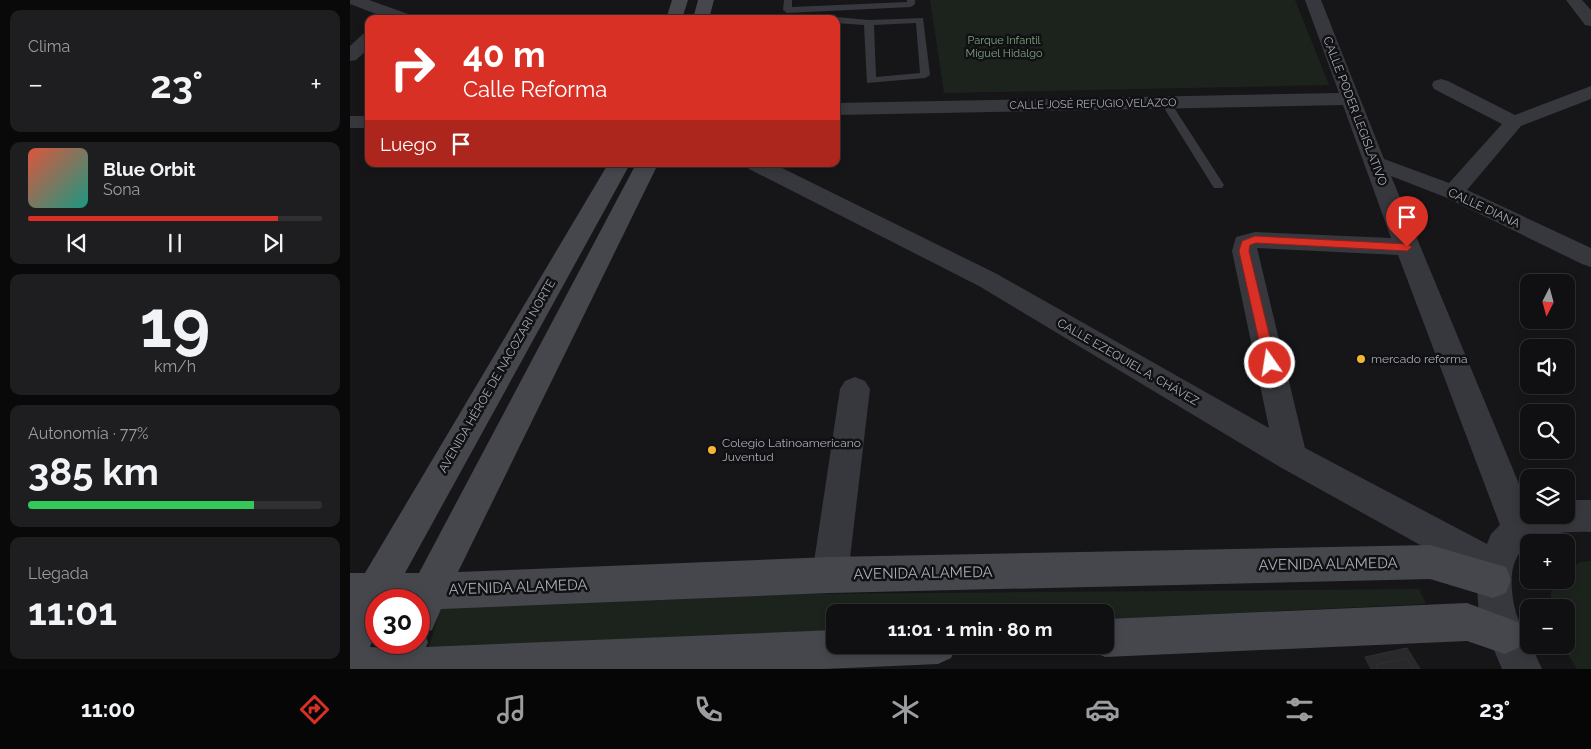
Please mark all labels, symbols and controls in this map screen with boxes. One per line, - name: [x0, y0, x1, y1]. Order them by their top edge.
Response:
- text: 40 m: [463, 34, 545, 75]
- park label: Parque Infantil Miguel Hidalgo: [966, 34, 1043, 60]
- icon: right: [380, 35, 445, 100]
- street label: CALLE PODER LEGISLATIVO: [1320, 35, 1390, 187]
- text: Clima: [28, 37, 70, 56]
- text: 23°: [150, 62, 203, 107]
- text: −: [28, 68, 43, 101]
- text: +: [310, 68, 322, 101]
- text: Calle Reforma: [463, 76, 607, 102]
- street label: CALLE JOSÉ REFUGIO VELAZCO: [1009, 95, 1177, 112]
- icon: arrive: [447, 130, 475, 158]
- text: Luego: [380, 133, 437, 155]
- text: Blue Orbit: [103, 158, 195, 180]
- text: Sona: [103, 180, 140, 199]
- street label: CALLE DIANA: [1446, 185, 1522, 231]
- pin: [1386, 196, 1428, 247]
- icon: arrive: [1393, 203, 1421, 231]
- icon: previous: [63, 229, 91, 257]
- icon: pause: [161, 229, 189, 257]
- icon: next: [259, 229, 287, 257]
- north arrow: [1520, 274, 1575, 329]
- map controls: [1520, 274, 1575, 654]
- street label: AVENIDA HÉROE DE NACOZARI NORTE: [436, 277, 558, 475]
- text: 19: [140, 286, 210, 362]
- street label: CALLE EZEQUIEL A. CHÁVEZ: [1055, 316, 1202, 409]
- position arrow: [1243, 336, 1295, 388]
- button: sound: [1520, 339, 1575, 394]
- place label: mercado reforma: [1371, 352, 1468, 366]
- marker: mercado reforma: [1355, 353, 1367, 365]
- text: km/h: [154, 357, 196, 376]
- button: search: [1520, 404, 1575, 459]
- text: Autonomía · 77%: [28, 424, 148, 443]
- place label: Colegio Latinoamericano Juventud: [722, 436, 861, 464]
- marker: Colegio Latinoamericano Juventud: [706, 444, 718, 456]
- text: 385 km: [28, 449, 159, 494]
- button: layers: [1520, 469, 1575, 524]
- button: +: [1520, 534, 1575, 589]
- street label: AVENIDA ALAMEDA: [1258, 554, 1398, 574]
- street label: AVENIDA ALAMEDA: [853, 563, 993, 583]
- text: Llegada: [28, 564, 88, 583]
- street label: AVENIDA ALAMEDA: [448, 576, 588, 598]
- text: 11:01: [28, 589, 117, 634]
- speed limit sign: 30: [365, 589, 430, 654]
- button: −: [1520, 599, 1575, 654]
- text: 11:01 · 1 min · 80 m: [888, 618, 1052, 640]
- icon: directions: [297, 692, 332, 727]
- icon: music: [494, 692, 529, 727]
- icon: phone: [691, 692, 726, 727]
- icon: climate: [888, 692, 923, 727]
- icon: car: [1085, 692, 1120, 727]
- icon: filters: [1282, 692, 1317, 727]
- text: 11:00: [81, 696, 135, 722]
- text: 23°: [1479, 696, 1510, 722]

